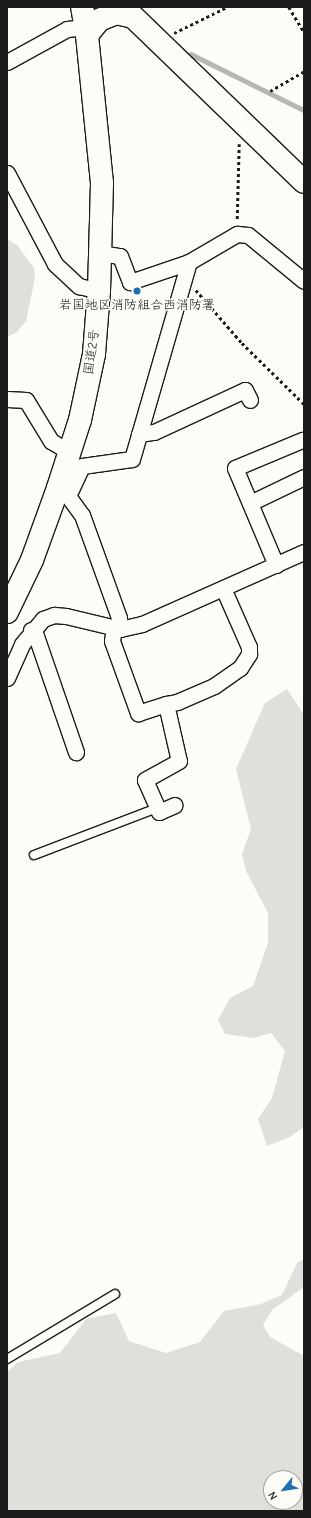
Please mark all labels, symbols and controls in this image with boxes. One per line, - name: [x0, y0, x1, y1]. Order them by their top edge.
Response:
- marker: 岩国地区消防組合西消防署: [132, 286, 142, 296]
- place label: 岩国地区消防組合西消防署: [59, 297, 215, 313]
- street label: 国道2号: [81, 328, 103, 376]
- north arrow: [263, 1470, 303, 1510]
- text: N: [266, 1489, 280, 1502]

